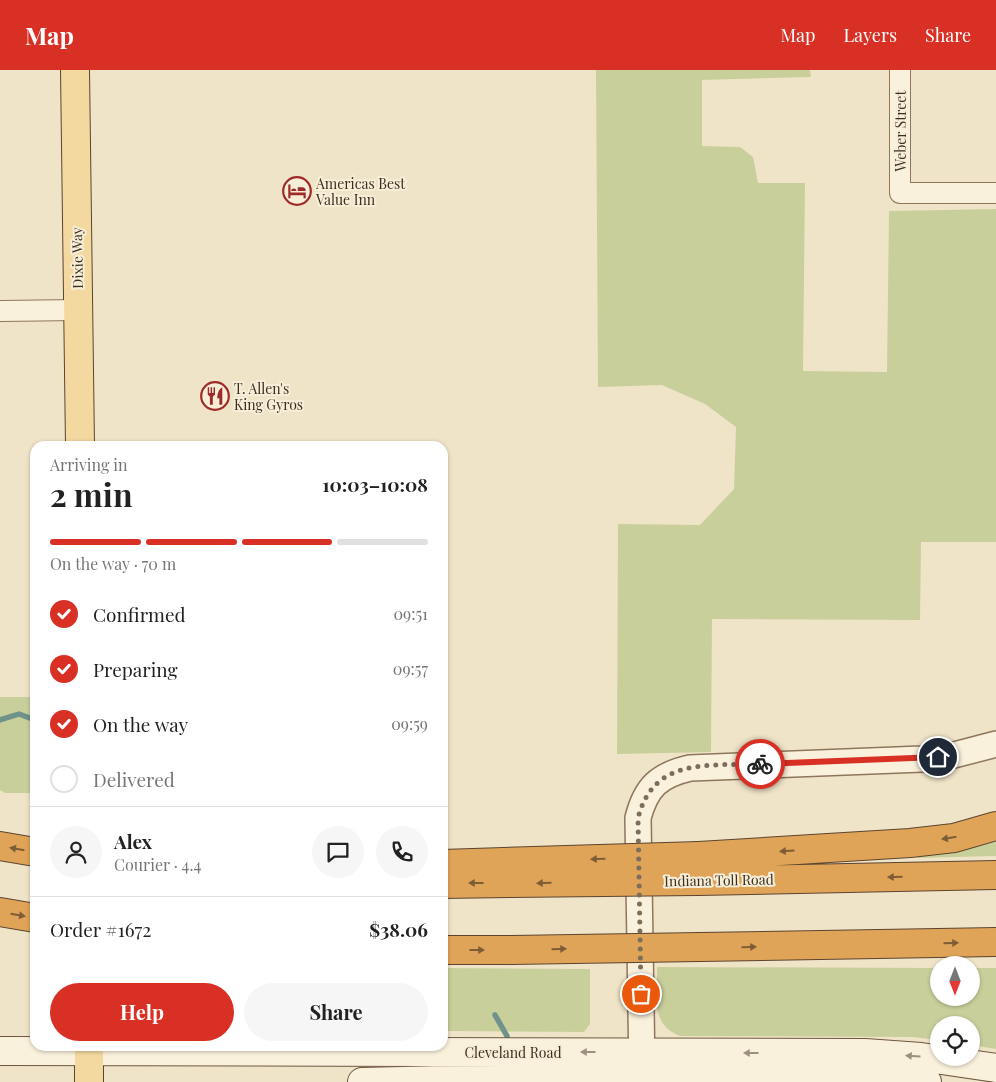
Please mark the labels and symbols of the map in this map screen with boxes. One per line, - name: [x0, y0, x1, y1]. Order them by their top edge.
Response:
- street label: Weber Street: [891, 90, 910, 172]
- place label: Americas Best Value Inn: [315, 174, 406, 209]
- hotel icon: Americas Best Value Inn: [282, 176, 312, 206]
- street label: Dixie Way: [67, 227, 87, 289]
- place label: T. Allen's King Gyros: [234, 379, 303, 414]
- restaurant icon: T. Allen's King Gyros: [200, 381, 230, 411]
- pin: [917, 736, 959, 778]
- courier: [735, 739, 785, 789]
- one-way arrow: [941, 834, 957, 842]
- one-way arrow: [10, 845, 25, 853]
- one-way arrow: [779, 847, 795, 855]
- one-way arrow: [589, 855, 605, 863]
- street label: Indiana Toll Road: [664, 870, 774, 890]
- one-way arrow: [887, 873, 903, 881]
- one-way arrow: [468, 879, 484, 887]
- one-way arrow: [536, 879, 552, 887]
- one-way arrow: [10, 912, 26, 920]
- one-way arrow: [943, 939, 959, 947]
- one-way arrow: [741, 943, 757, 951]
- one-way arrow: [552, 945, 568, 953]
- one-way arrow: [469, 946, 485, 954]
- north arrow: [930, 956, 980, 1006]
- pin: [620, 973, 662, 1015]
- street label: Cleveland Road: [464, 1043, 562, 1062]
- one-way arrow: [580, 1048, 596, 1056]
- one-way arrow: [742, 1049, 758, 1057]
- one-way arrow: [905, 1052, 921, 1060]

